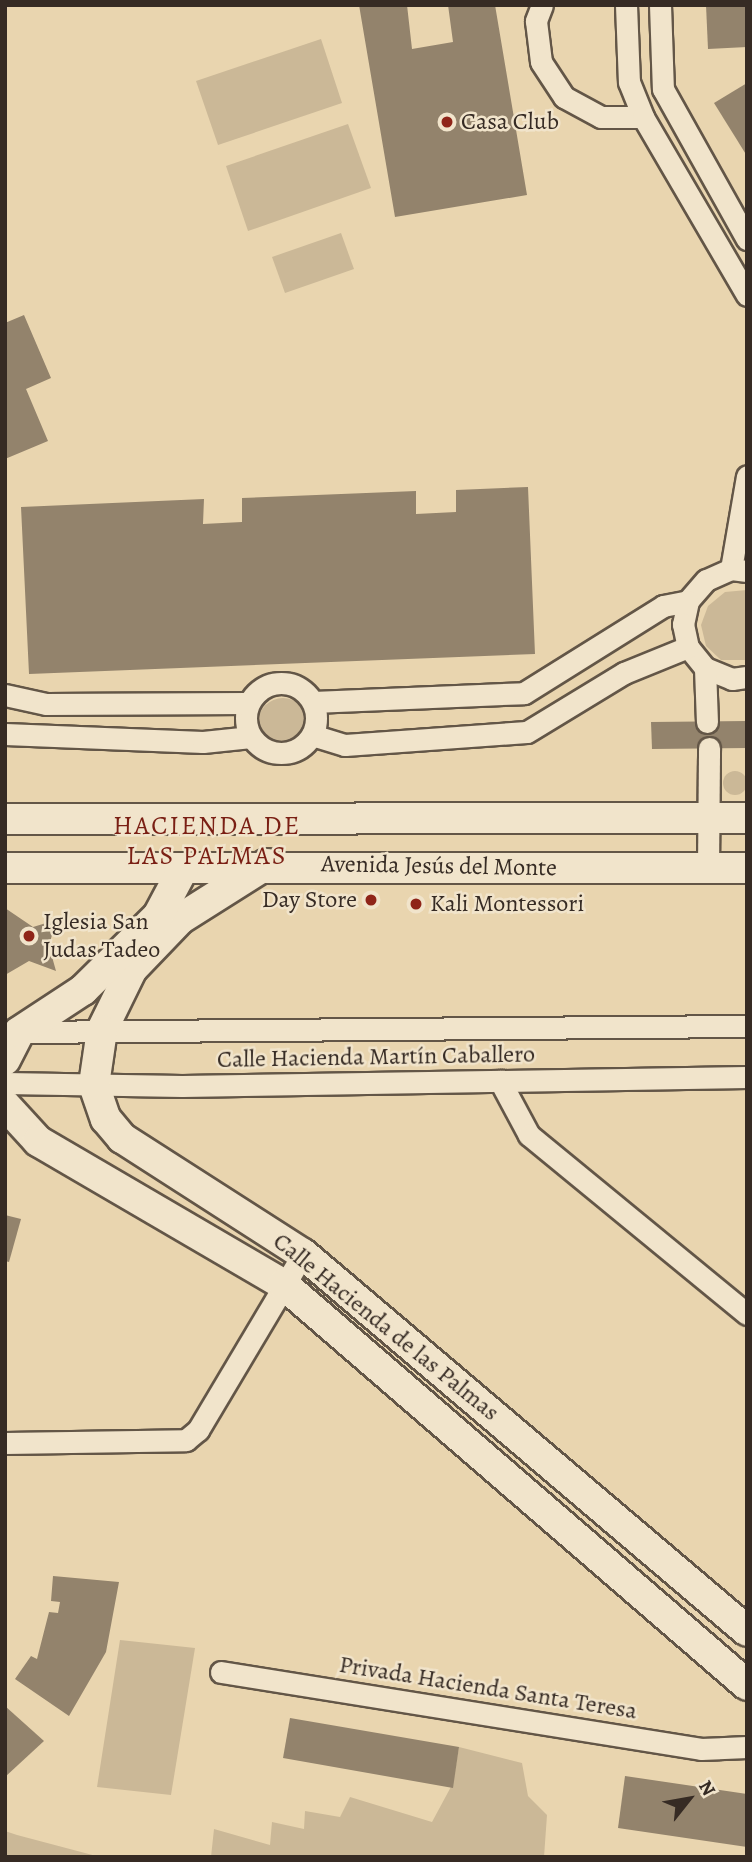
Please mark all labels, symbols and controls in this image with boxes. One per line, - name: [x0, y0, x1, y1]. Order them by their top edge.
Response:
- place label: Casa Club: [461, 108, 559, 136]
- marker: Casa Club: [439, 114, 455, 130]
- district label: HACIENDA DE LAS PALMAS: [114, 810, 300, 872]
- street label: Avenida Jesús del Monte: [321, 850, 557, 882]
- place label: Day Store: [262, 886, 357, 914]
- place label: Kali Montessori: [430, 890, 584, 918]
- marker: Day Store: [363, 892, 379, 908]
- marker: Kali Montessori: [408, 896, 424, 912]
- place label: Iglesia San Judas Tadeo: [43, 908, 160, 964]
- marker: Iglesia San Judas Tadeo: [21, 928, 37, 944]
- street label: Calle Hacienda Martín Caballero: [217, 1040, 535, 1074]
- street label: Calle Hacienda de las Palmas: [267, 1227, 505, 1427]
- street label: Privada Hacienda Santa Teresa: [337, 1650, 639, 1726]
- north arrow: [654, 1764, 724, 1834]
- text: N: [692, 1776, 722, 1801]

